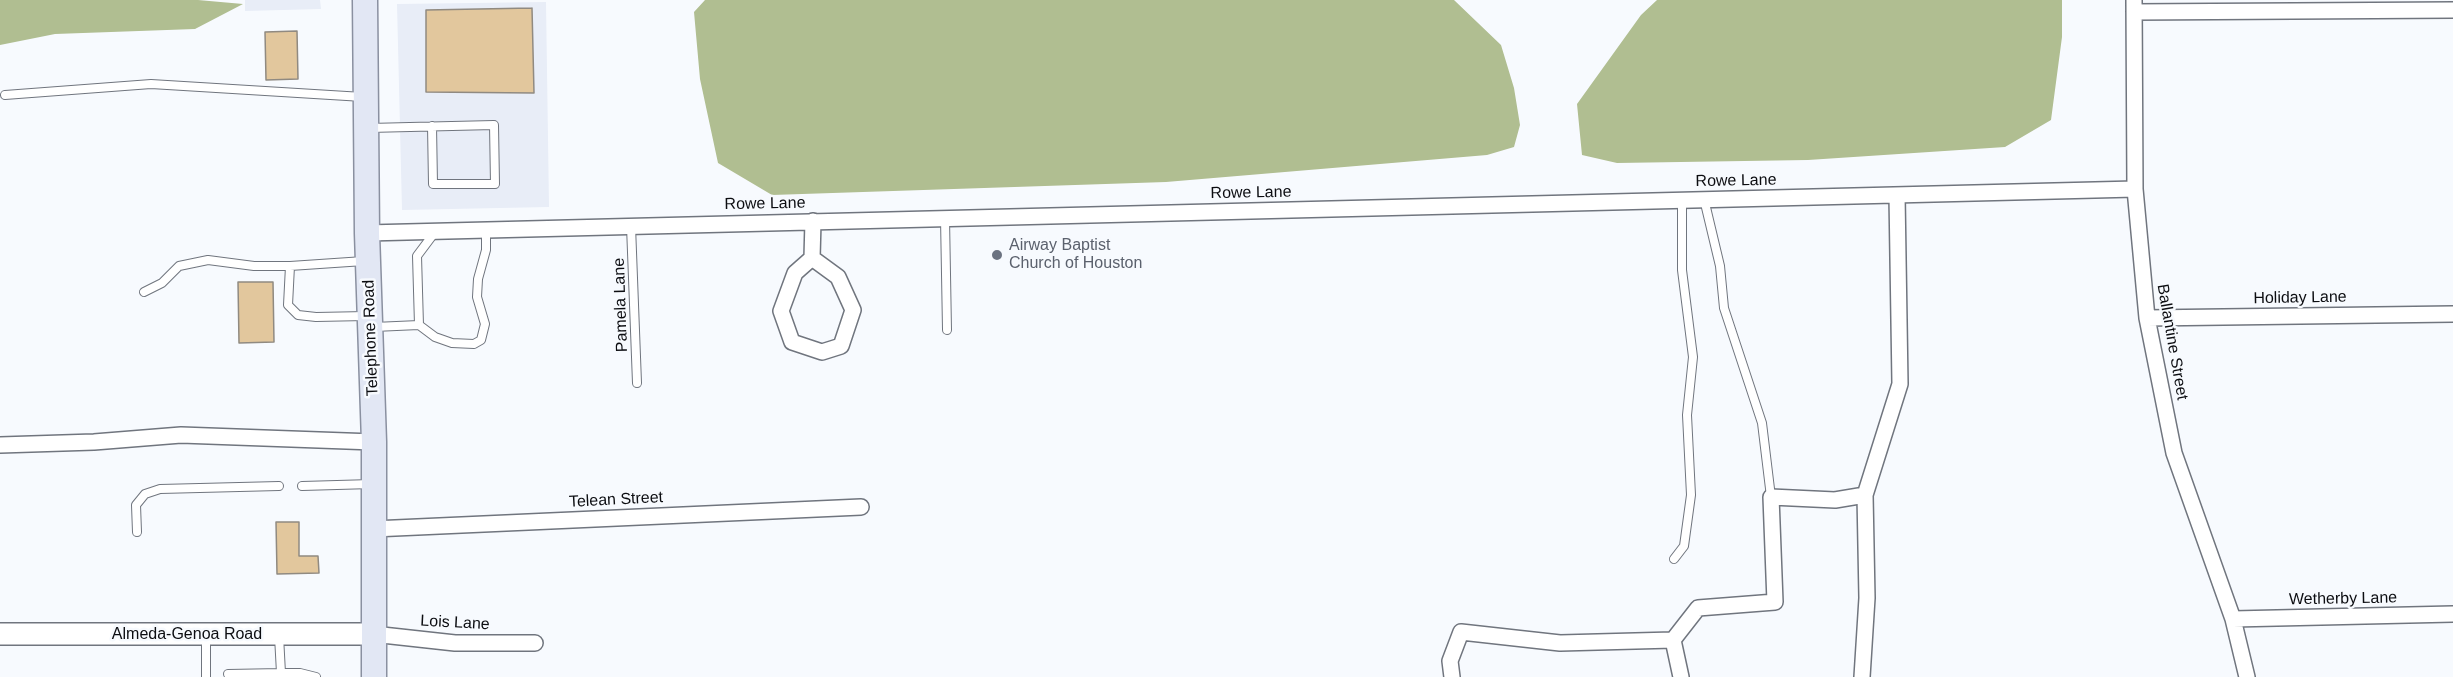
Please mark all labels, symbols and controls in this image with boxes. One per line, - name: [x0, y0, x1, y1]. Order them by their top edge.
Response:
- street label: Rowe Lane: [1695, 171, 1777, 191]
- street label: Rowe Lane: [1210, 183, 1292, 203]
- street label: Rowe Lane: [724, 194, 806, 214]
- place label: Airway Baptist Church of Houston: [1009, 236, 1142, 274]
- marker: Airway Baptist Church of Houston: [990, 248, 1004, 262]
- street label: Pamela Lane: [610, 258, 632, 352]
- street label: Telephone Road: [359, 279, 383, 397]
- street label: Ballantine Street: [2152, 283, 2192, 401]
- street label: Holiday Lane: [2253, 288, 2347, 308]
- street label: Telean Street: [568, 488, 664, 512]
- street label: Wetherby Lane: [2289, 588, 2397, 610]
- street label: Lois Lane: [420, 612, 490, 634]
- street label: Almeda-Genoa Road: [112, 625, 262, 645]

